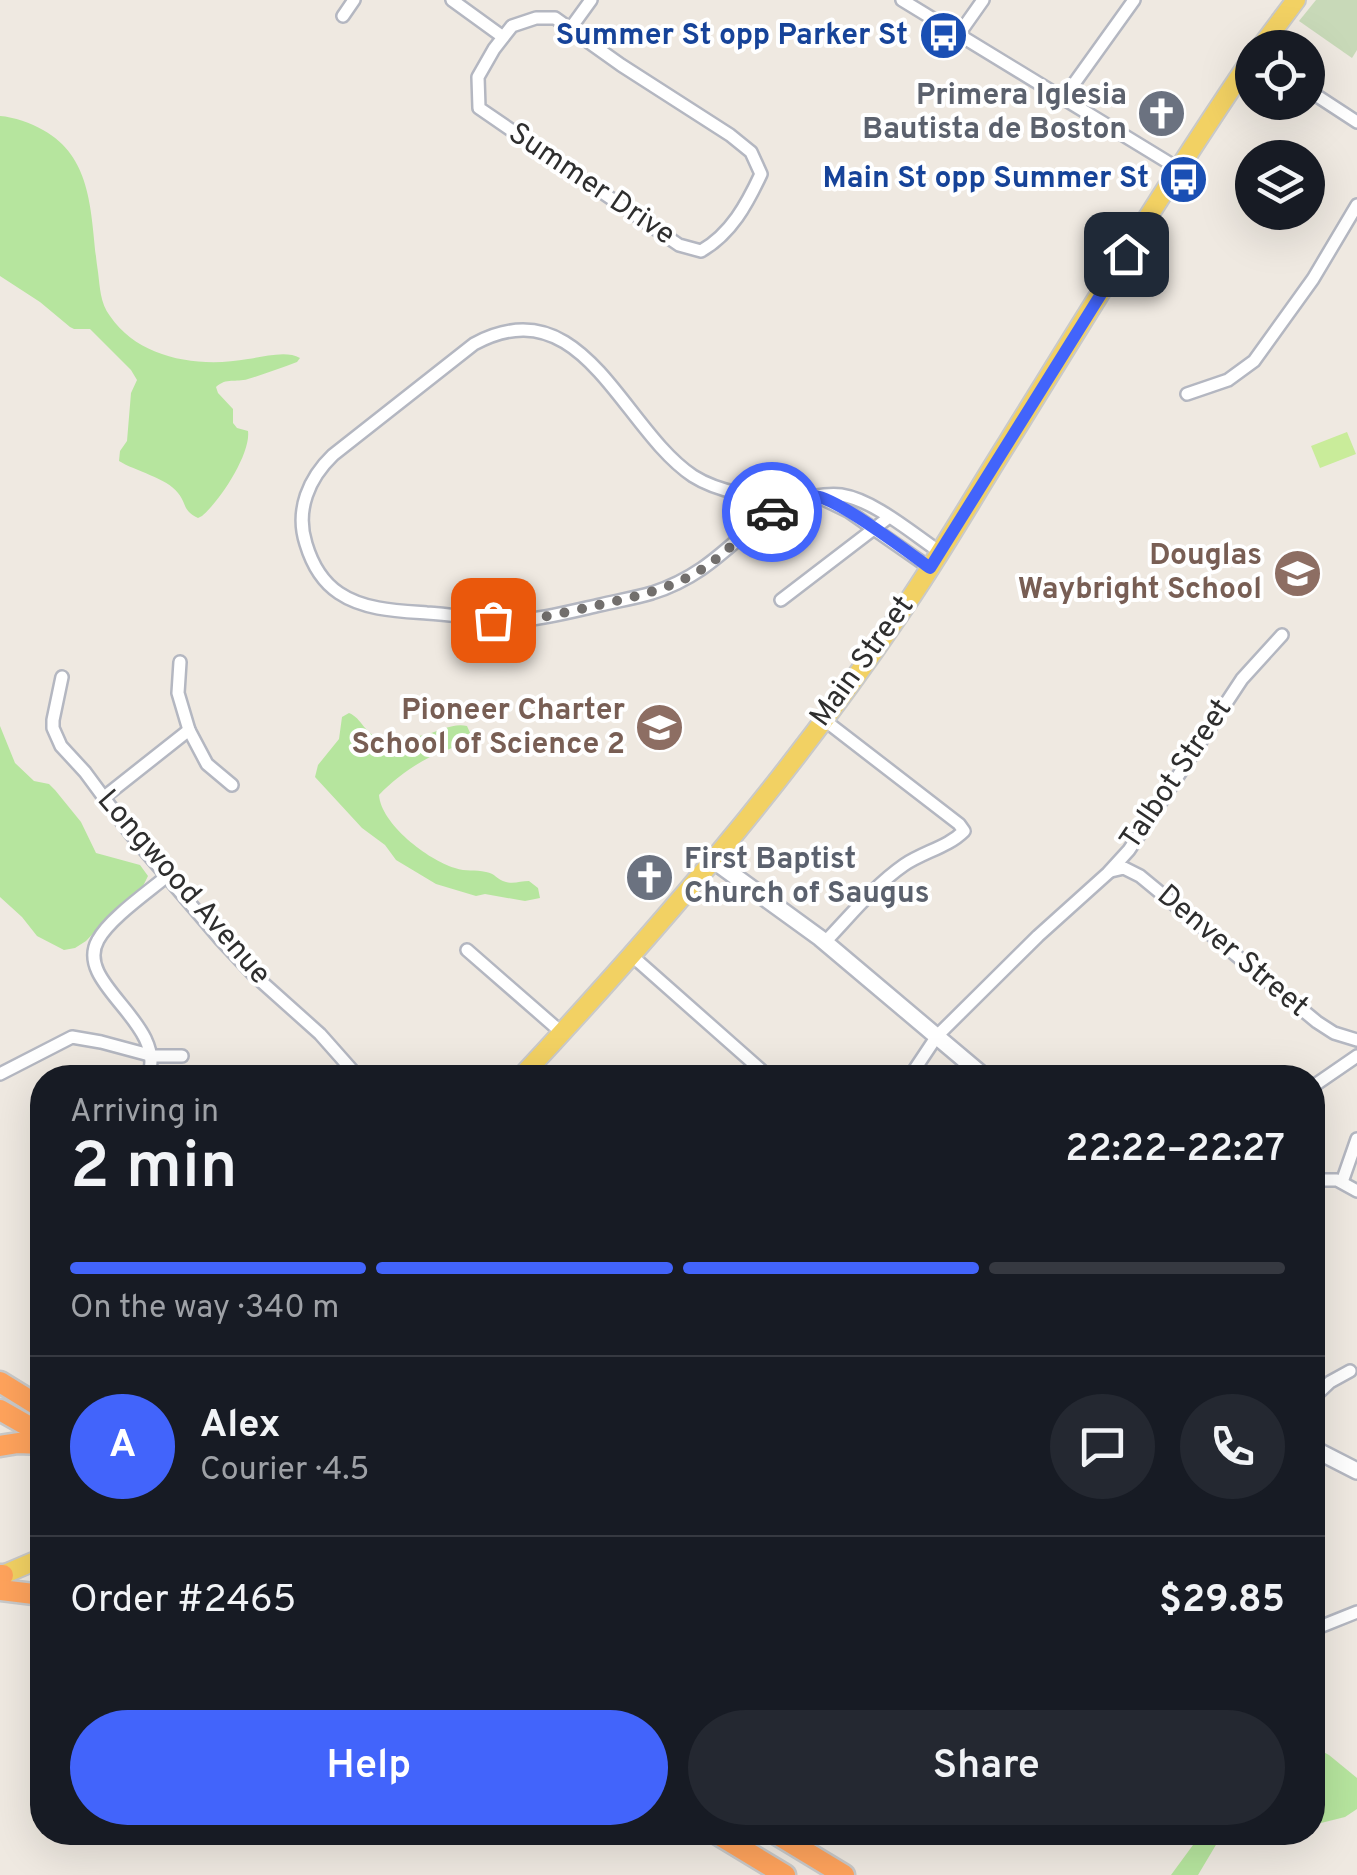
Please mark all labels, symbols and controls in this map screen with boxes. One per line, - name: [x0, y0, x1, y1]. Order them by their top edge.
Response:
- bus stop icon: Summer St opp Parker St: [917, 10, 969, 62]
- place label: Summer St opp Parker St: [556, 18, 908, 55]
- map controls: [1235, 30, 1325, 230]
- button: locate: [1235, 30, 1325, 120]
- place label: Primera Iglesia Bautista de Boston: [862, 78, 1127, 149]
- church icon: Primera Iglesia Bautista de Boston: [1136, 87, 1188, 139]
- street label: Summer Drive: [501, 116, 681, 254]
- button: layers: [1235, 140, 1325, 230]
- bus stop icon: Main St opp Summer St: [1158, 153, 1210, 205]
- place label: Main St opp Summer St: [822, 161, 1149, 198]
- pin: [1084, 212, 1169, 297]
- icon: home: [1099, 227, 1154, 282]
- courier: [722, 462, 822, 562]
- icon: car: [745, 485, 800, 540]
- place label: Douglas Waybright School: [1018, 538, 1262, 609]
- school or university icon: Douglas Waybright School: [1271, 547, 1323, 599]
- pin: [451, 578, 536, 663]
- street label: Main Street: [803, 589, 923, 735]
- icon: bag: [466, 593, 521, 648]
- place label: Pioneer Charter School of Science 2: [351, 693, 626, 764]
- street label: Talbot Street: [1113, 693, 1241, 857]
- school or university icon: Pioneer Charter School of Science 2: [634, 702, 686, 754]
- street label: Longwood Avenue: [88, 783, 278, 993]
- place label: First Baptist Church of Saugus: [684, 842, 929, 913]
- church icon: First Baptist Church of Saugus: [623, 851, 675, 903]
- street label: Denver Street: [1149, 878, 1315, 1026]
- text: Arriving in: [70, 1093, 219, 1133]
- text: 22:22–22:27: [1065, 1126, 1285, 1175]
- text: 2 min: [70, 1129, 238, 1211]
- text: On the way · 340 m: [70, 1289, 339, 1329]
- button: chat: [1050, 1394, 1155, 1499]
- button: phone: [1180, 1394, 1285, 1499]
- text: Alex: [200, 1402, 280, 1451]
- text: A: [109, 1422, 136, 1471]
- text: Courier · 4.5: [200, 1451, 369, 1491]
- text: Order #2465: [70, 1577, 296, 1626]
- text: $29.85: [1159, 1577, 1285, 1626]
- button: Help: [70, 1710, 668, 1825]
- button: Share: [688, 1710, 1285, 1825]

